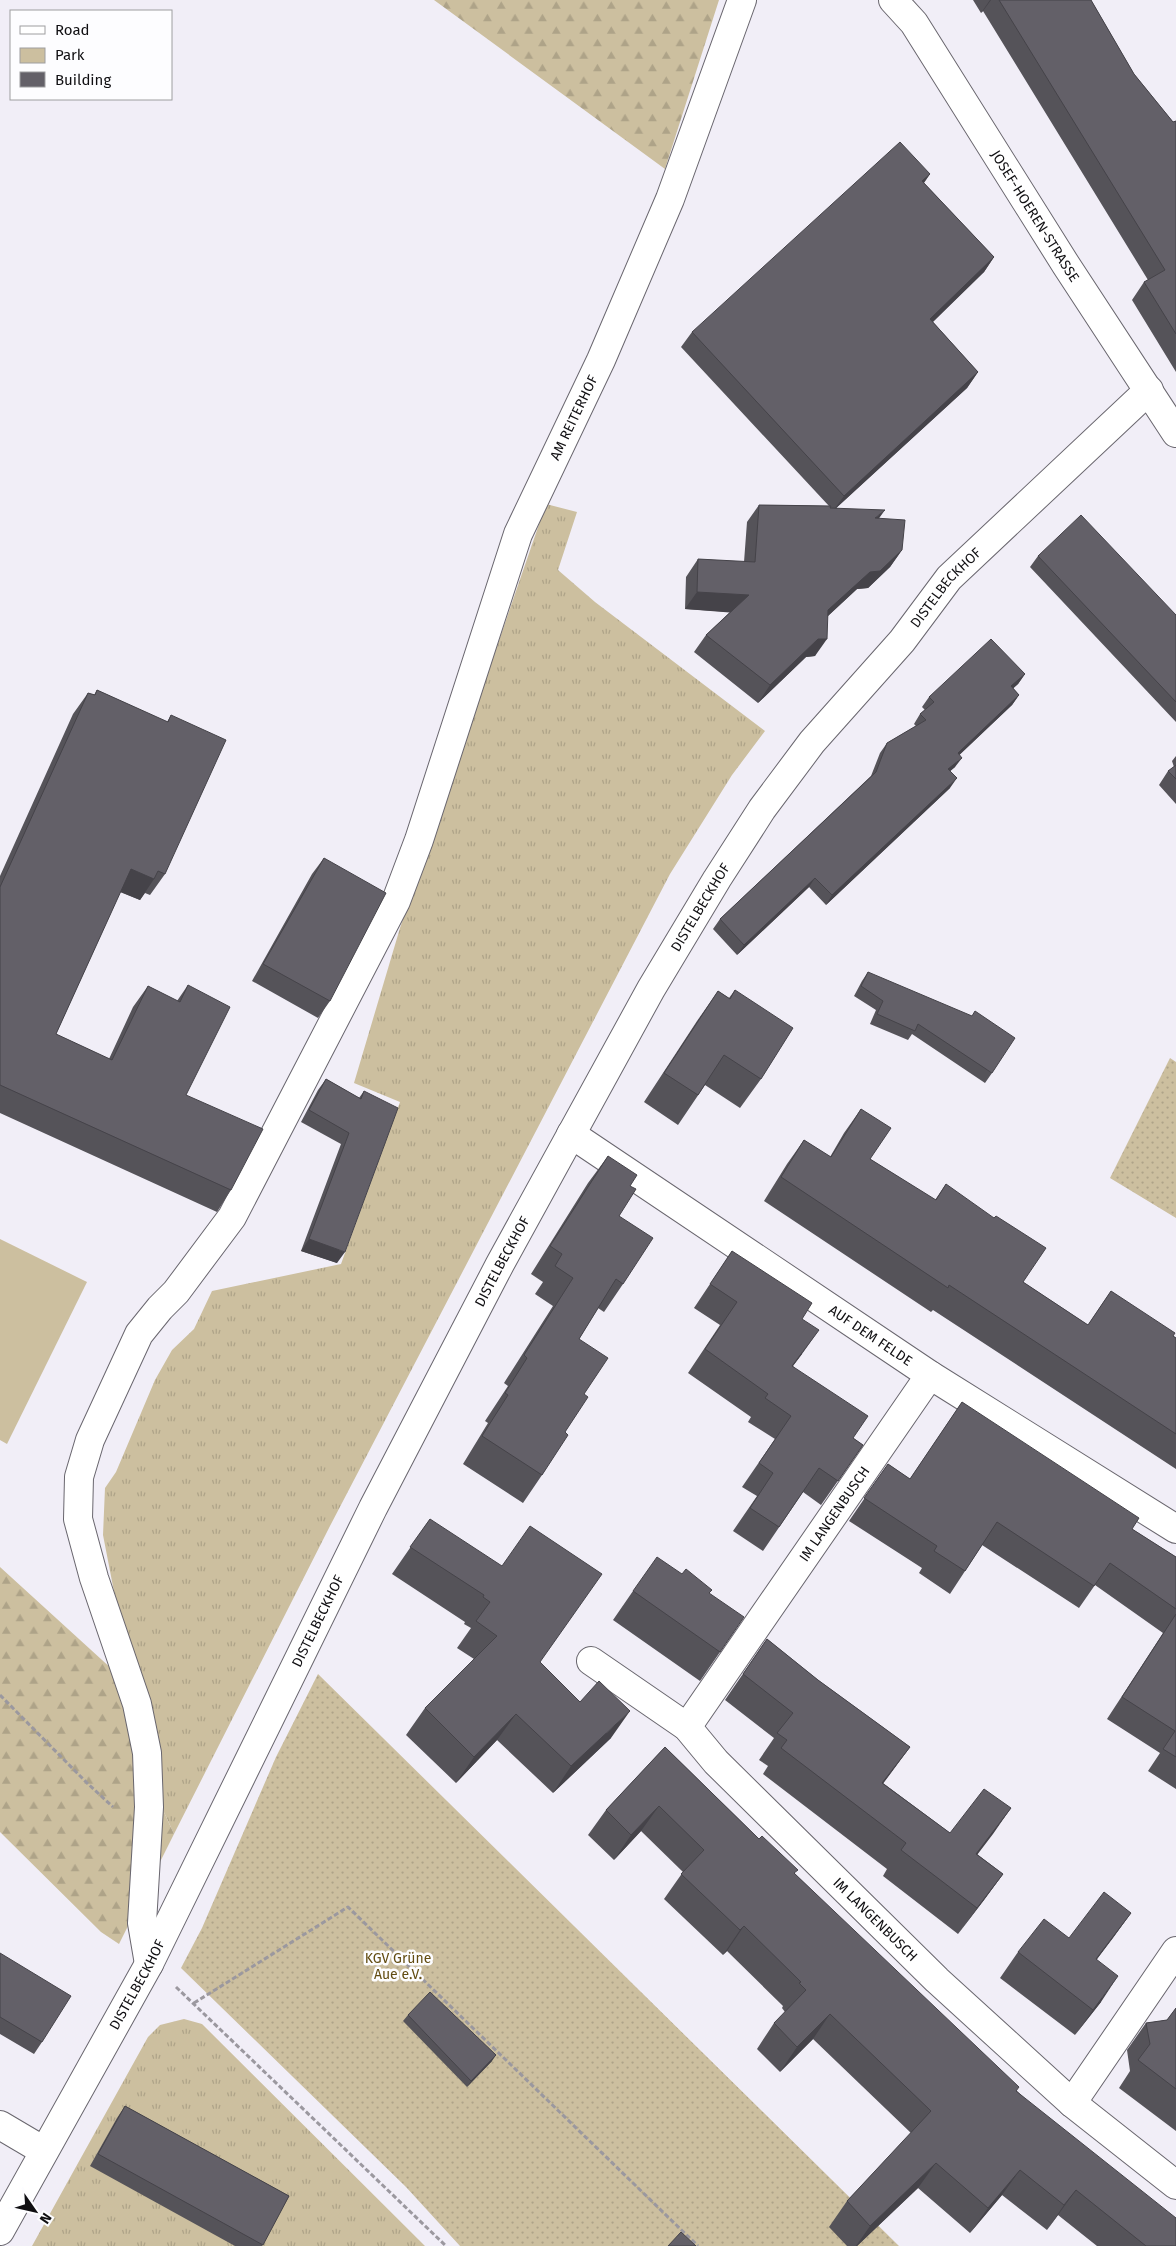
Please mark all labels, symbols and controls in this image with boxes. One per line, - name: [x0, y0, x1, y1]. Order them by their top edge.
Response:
- legend: [10, 10, 172, 100]
- text: Road: [55, 21, 90, 39]
- text: Park: [55, 46, 85, 64]
- text: Building: [55, 71, 111, 89]
- street label: JOSEF-HOEREN-STRASSE: [987, 147, 1083, 285]
- street label: AM REITERHOF: [546, 372, 601, 463]
- street label: DISTELBECKHOF: [906, 544, 984, 631]
- street label: DISTELBECKHOF: [667, 860, 734, 955]
- street label: DISTELBECKHOF: [471, 1213, 533, 1310]
- street label: AUF DEM FELDE: [826, 1301, 916, 1369]
- street label: IM LANGENBUSCH: [795, 1463, 873, 1565]
- street label: DISTELBECKHOF: [288, 1572, 347, 1670]
- street label: IM LANGENBUSCH: [830, 1874, 921, 1965]
- street label: DISTELBECKHOF: [106, 1936, 168, 2033]
- park label: KGV Grüne Aue e.V.: [365, 1950, 431, 1983]
- north arrow: [10, 2186, 60, 2236]
- text: N: [36, 2209, 55, 2227]

